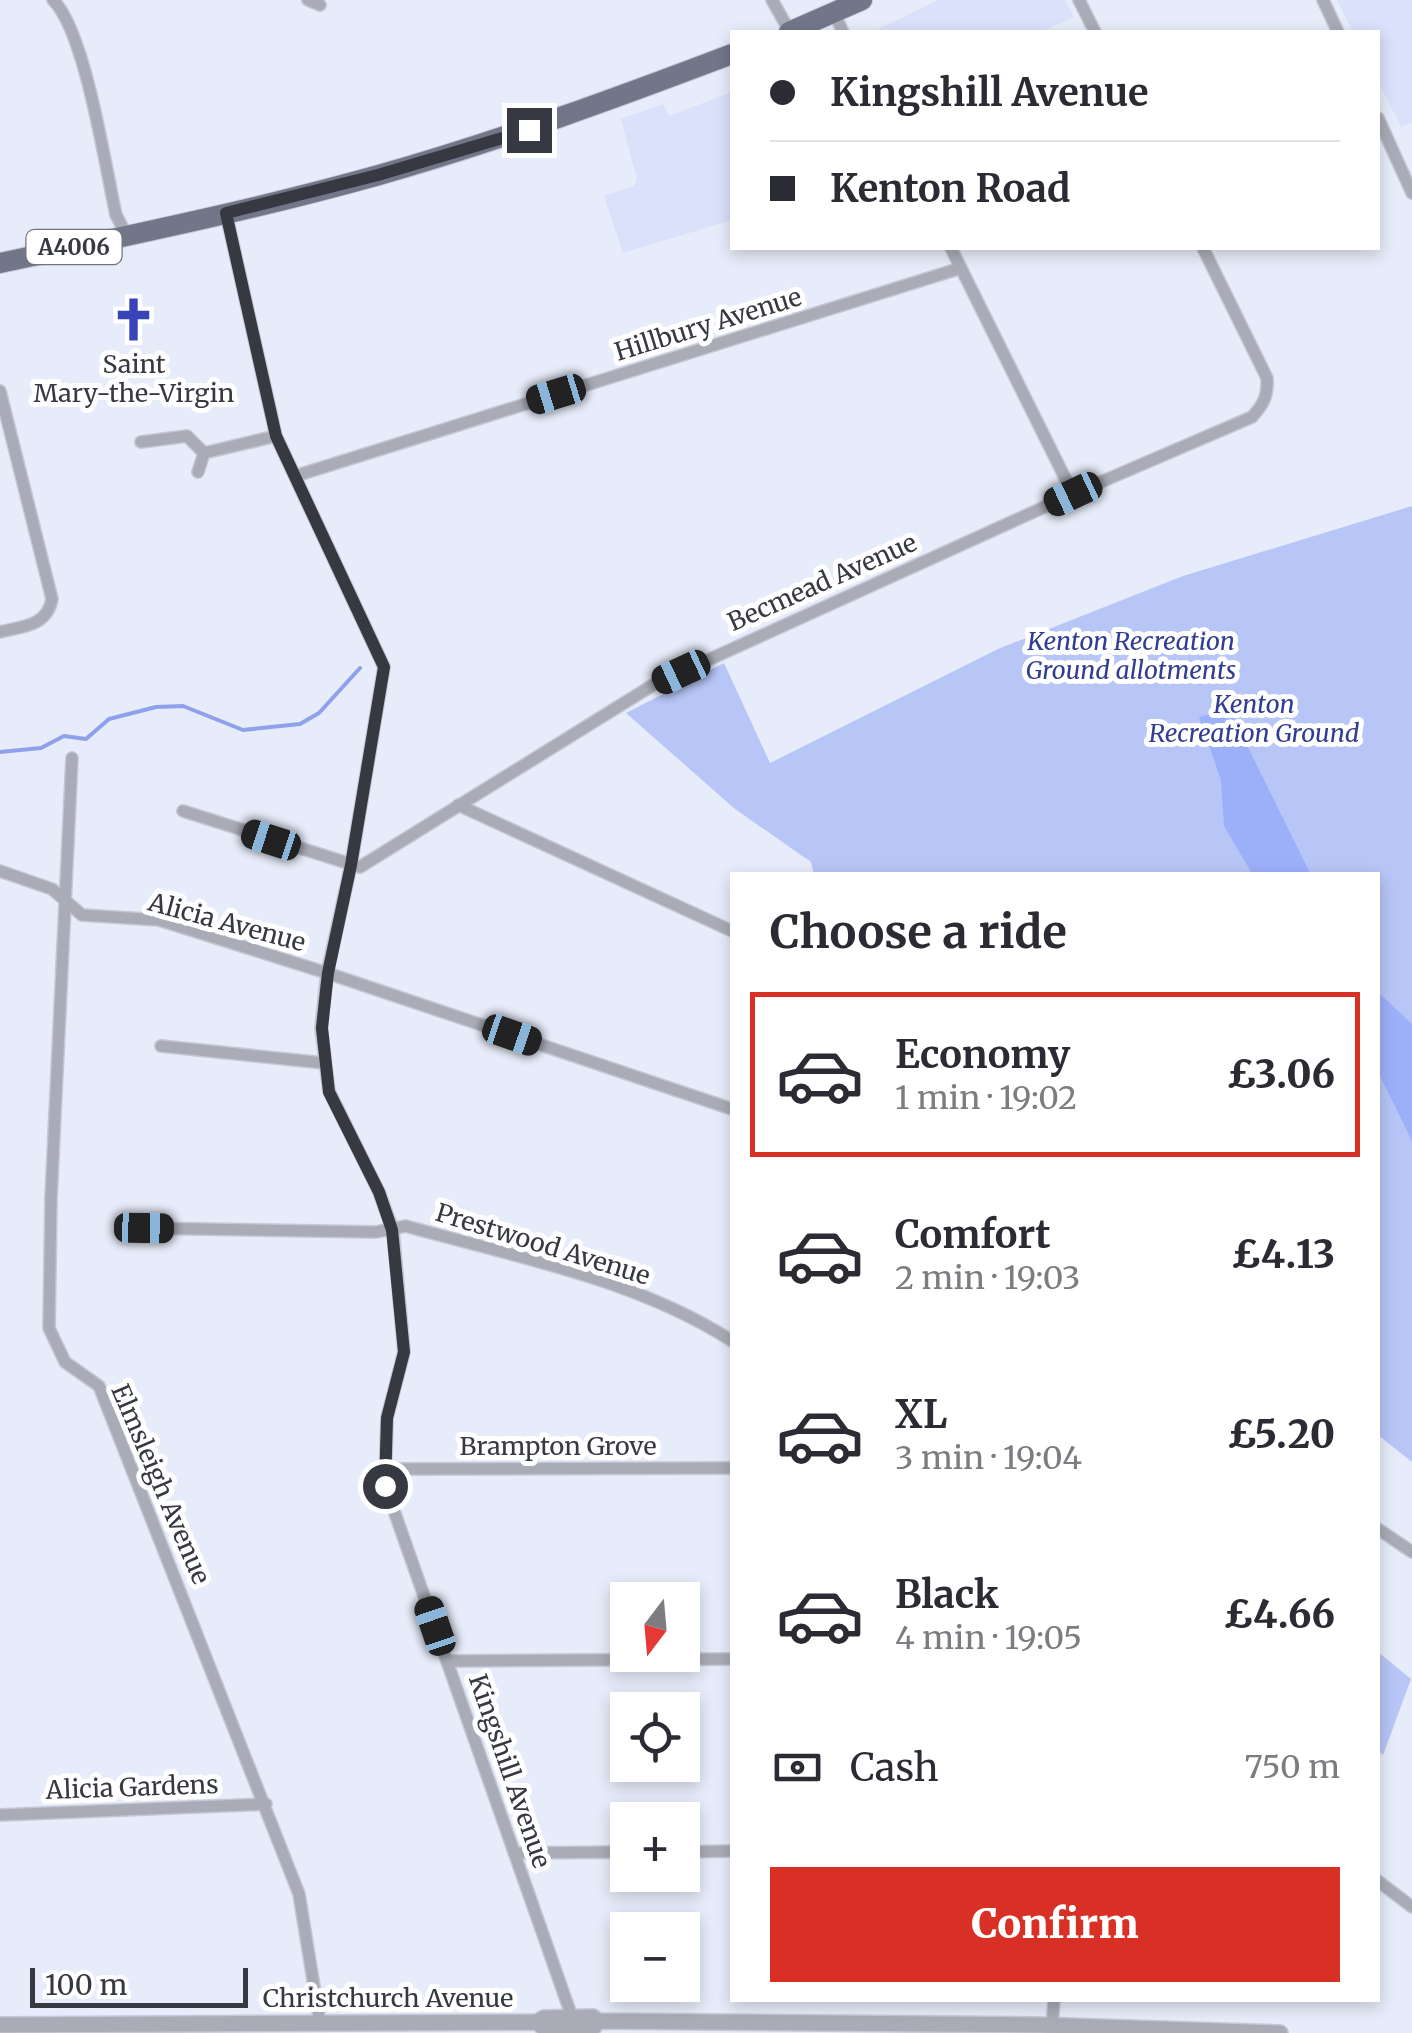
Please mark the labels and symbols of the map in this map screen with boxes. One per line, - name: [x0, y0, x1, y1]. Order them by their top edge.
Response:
- route end: [507, 108, 552, 153]
- road number: A4006: [27, 230, 122, 264]
- street label: Hillbury Avenue: [611, 280, 805, 368]
- church icon: Saint Mary-the-Virgin: [110, 296, 158, 344]
- place label: Saint Mary-the-Virgin: [34, 348, 234, 409]
- car: [523, 371, 589, 417]
- car: [1039, 468, 1107, 520]
- street label: Becmead Avenue: [723, 526, 921, 638]
- park label: Kenton Recreation Ground allotments: [1026, 625, 1236, 686]
- car: [647, 646, 715, 698]
- park label: Kenton Recreation Ground: [1149, 688, 1360, 749]
- car: [238, 816, 304, 864]
- street label: Alicia Avenue: [144, 885, 309, 958]
- car: [479, 1011, 545, 1059]
- street label: Prestwood Avenue: [432, 1196, 654, 1292]
- car: [114, 1212, 174, 1244]
- street label: Elmsleigh Avenue: [104, 1379, 218, 1589]
- street label: Brampton Grove: [460, 1430, 656, 1462]
- route start: [363, 1464, 408, 1509]
- north arrow: [610, 1582, 700, 1672]
- car: [411, 1593, 459, 1659]
- street label: Kingshill Avenue: [462, 1670, 558, 1872]
- street label: Alicia Gardens: [44, 1768, 219, 1806]
- scale bar: [30, 1963, 248, 2008]
- street label: Christchurch Avenue: [263, 1982, 513, 2014]

